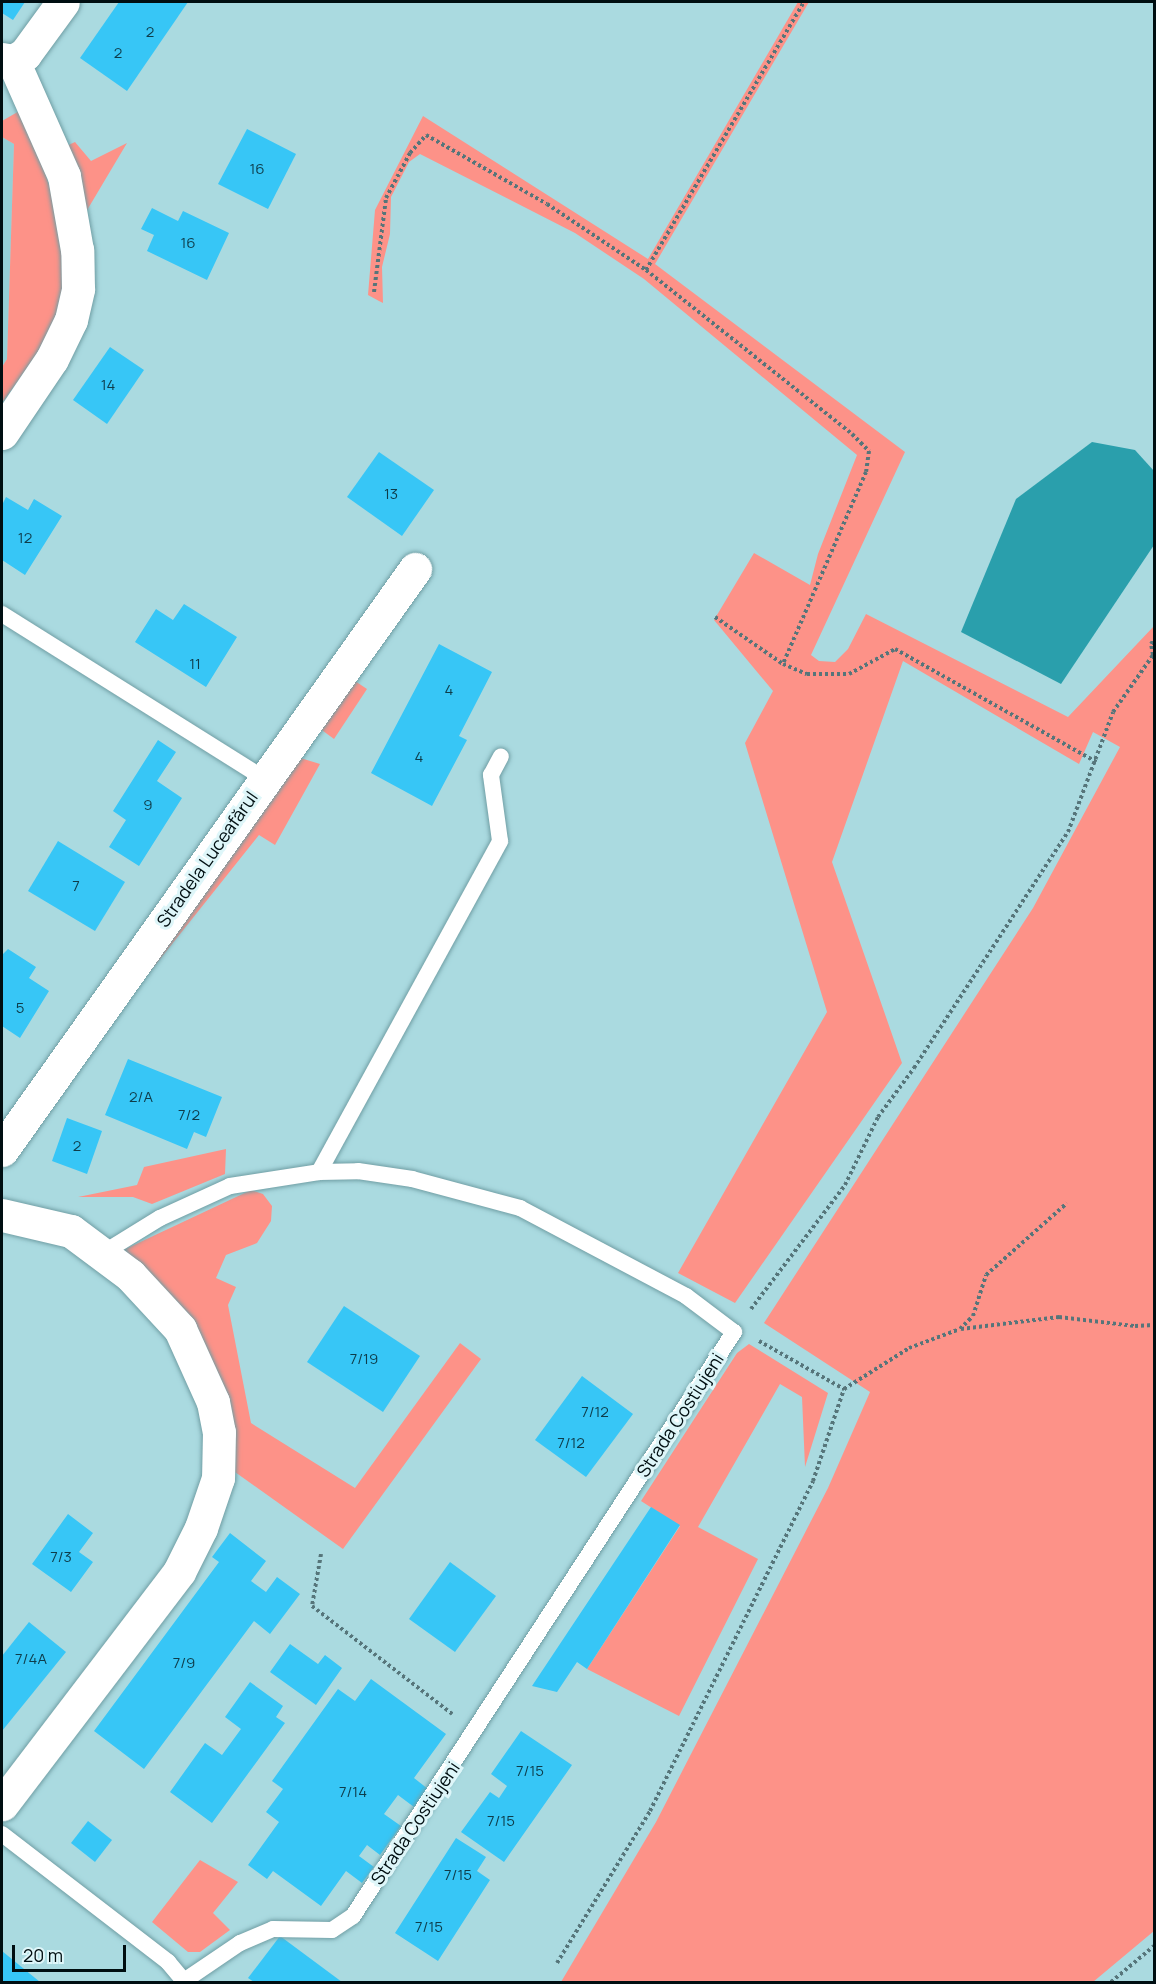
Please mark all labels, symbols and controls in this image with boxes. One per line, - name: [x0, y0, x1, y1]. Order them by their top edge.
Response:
- house number: 2: [146, 23, 154, 41]
- house number: 2: [114, 44, 122, 62]
- house number: 16: [249, 160, 265, 178]
- house number: 16: [180, 234, 196, 252]
- house number: 14: [101, 376, 115, 394]
- house number: 13: [384, 485, 398, 503]
- house number: 12: [18, 529, 32, 547]
- house number: 11: [189, 655, 201, 673]
- house number: 4: [445, 681, 453, 699]
- house number: 4: [415, 748, 423, 766]
- street label: Stradela Luceafărul: [152, 787, 262, 931]
- house number: 9: [143, 796, 153, 814]
- house number: 7: [72, 877, 80, 895]
- house number: 5: [16, 999, 24, 1017]
- house number: 2/A: [129, 1088, 153, 1106]
- house number: 7/2: [178, 1106, 200, 1124]
- house number: 2: [73, 1137, 81, 1155]
- street label: Strada Costiujeni: [632, 1349, 728, 1481]
- house number: 7/19: [350, 1350, 378, 1368]
- house number: 7/12: [581, 1403, 609, 1421]
- house number: 7/12: [557, 1434, 585, 1452]
- house number: 7/3: [50, 1548, 72, 1566]
- house number: 7/4A: [15, 1650, 47, 1668]
- house number: 7/9: [173, 1654, 195, 1672]
- street label: Strada Costiujeni: [366, 1758, 464, 1888]
- house number: 7/15: [516, 1762, 544, 1780]
- house number: 7/14: [339, 1783, 367, 1801]
- house number: 7/15: [487, 1812, 515, 1830]
- house number: 7/15: [444, 1866, 472, 1884]
- house number: 7/15: [415, 1918, 443, 1936]
- scale bar: [15, 1933, 129, 1971]
- text: 20 m: [23, 1943, 63, 1967]

